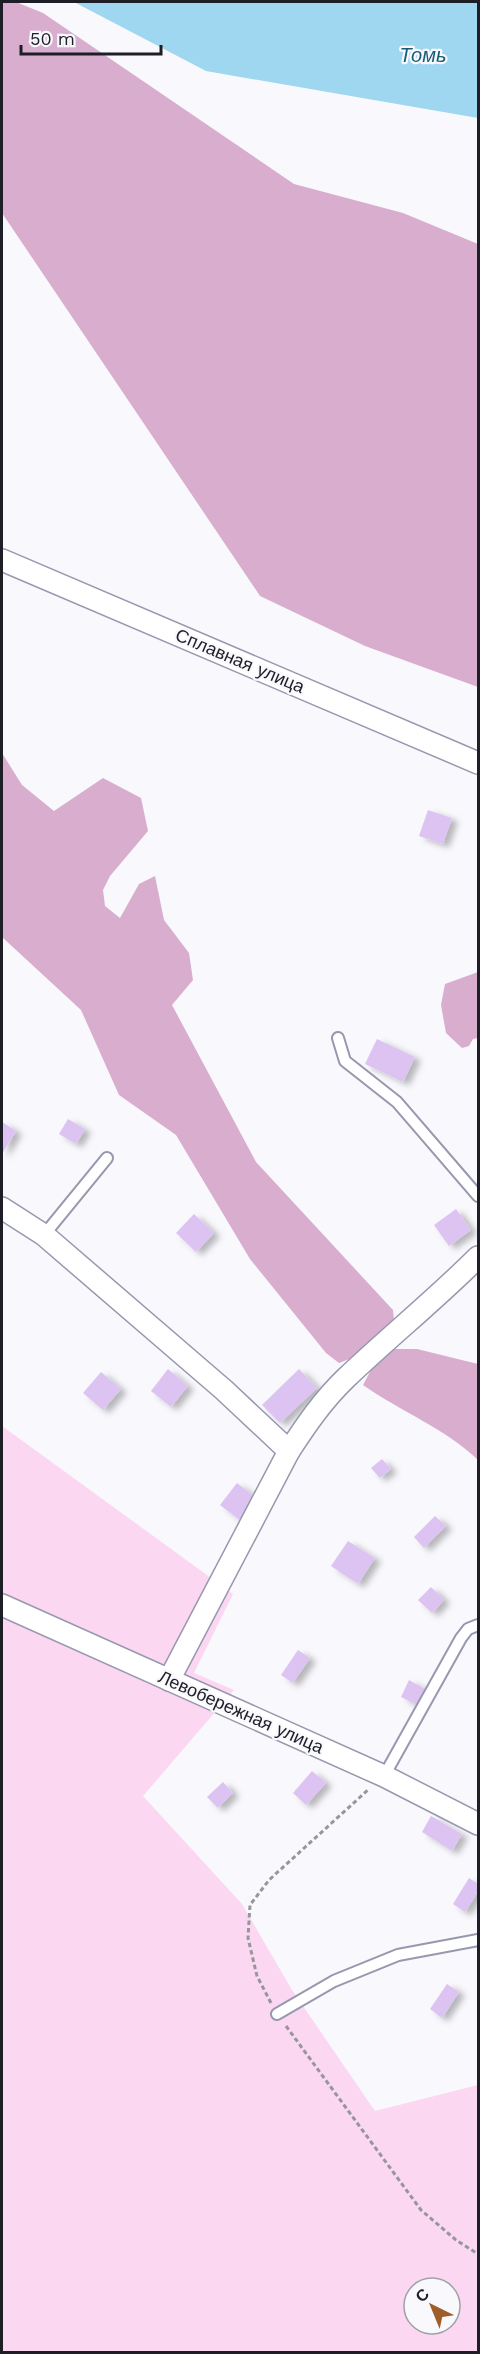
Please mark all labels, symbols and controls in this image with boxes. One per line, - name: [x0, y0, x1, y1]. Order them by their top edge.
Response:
- scale bar: [21, 18, 160, 56]
- text: 50 m: [30, 28, 75, 49]
- water label: Томь: [400, 43, 446, 67]
- street label: Сплавная улица: [173, 624, 309, 698]
- street label: Левобережная улица: [155, 1666, 328, 1758]
- north arrow: [402, 2276, 462, 2336]
- text: С: [411, 2284, 433, 2306]

